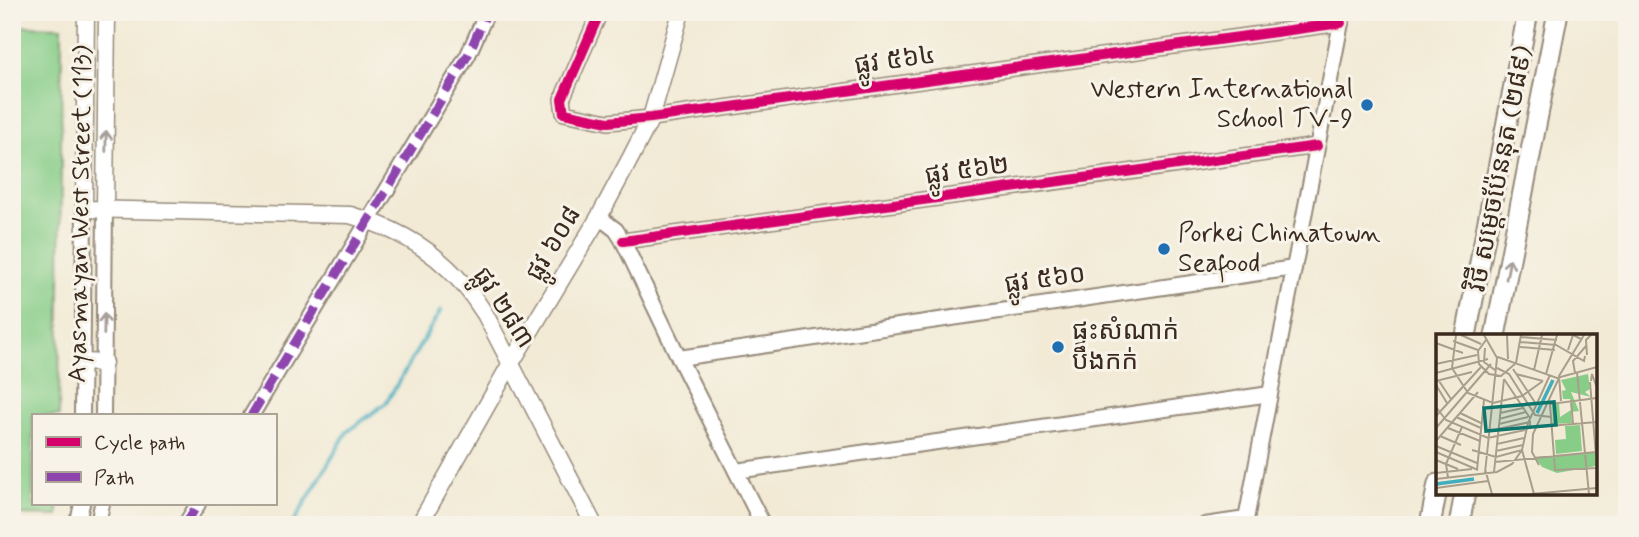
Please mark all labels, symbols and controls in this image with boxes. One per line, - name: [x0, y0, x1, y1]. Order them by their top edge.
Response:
- street label: ផ្លូវ ៥៦៤: [852, 38, 938, 88]
- street label: វិថី សម្តេចប៉ែននុត (២៨៩): [1460, 43, 1542, 296]
- street label: Ayasmayan West Street (113): [61, 45, 101, 383]
- place label: Western International School TV-9: [1091, 73, 1353, 137]
- marker: Western International School TV-9: [1359, 97, 1375, 113]
- one-way arrow: [99, 130, 113, 153]
- street label: ផ្លូវ ៥៦២: [923, 148, 1012, 198]
- street label: ផ្លូវ ៦០៨: [518, 200, 594, 290]
- place label: Porkei Chinatown Seafood: [1178, 217, 1381, 283]
- marker: Porkei Chinatown Seafood: [1156, 241, 1172, 257]
- street label: ផ្លូវ ៥៦០: [1002, 257, 1088, 307]
- one-way arrow: [1502, 258, 1515, 281]
- street label: ផ្លូវ ២៨៣: [460, 261, 542, 358]
- one-way arrow: [97, 312, 111, 335]
- place label: ផ្ទះសំណាក់ បឹងកក់: [1072, 315, 1179, 379]
- inset map: [1436, 334, 1597, 495]
- marker: ផ្ទះសំណាក់ បឹងកក់: [1050, 339, 1066, 355]
- legend: [32, 414, 276, 505]
- text: Cycle path: [94, 429, 185, 457]
- text: Path: [94, 464, 134, 492]

